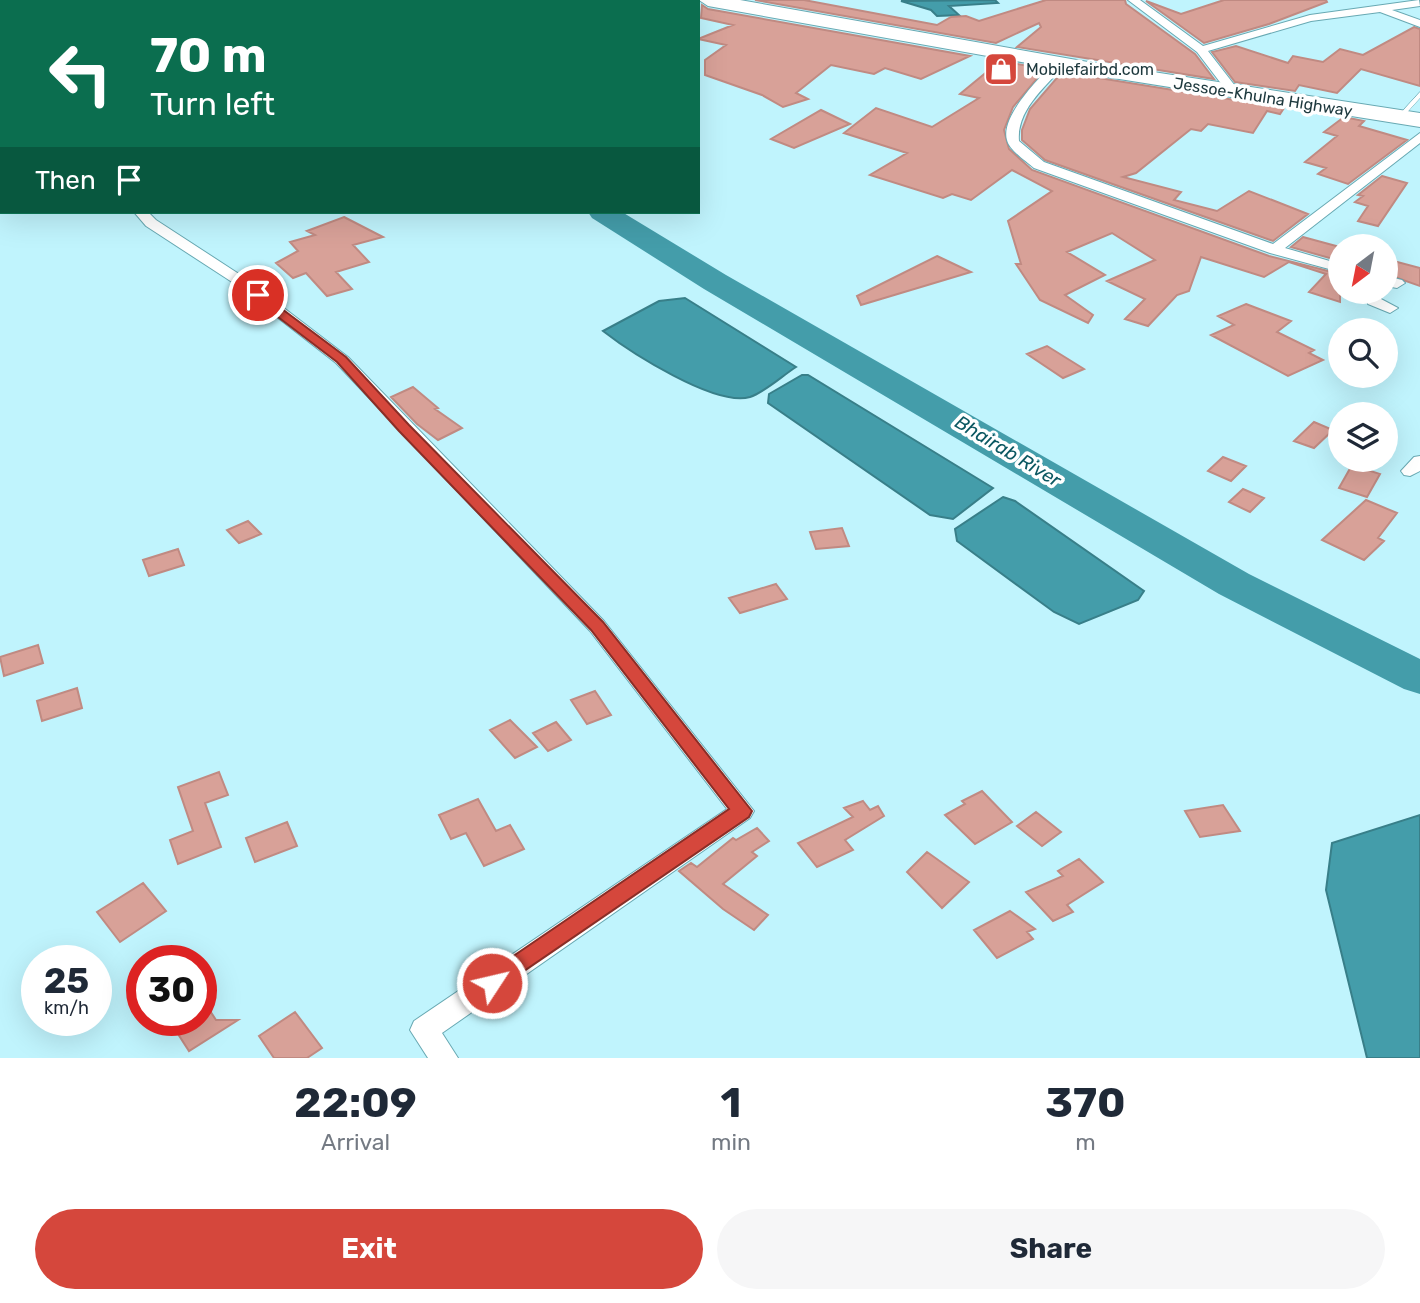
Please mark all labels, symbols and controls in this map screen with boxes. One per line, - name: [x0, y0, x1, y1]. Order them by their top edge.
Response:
- text: 70 m: [150, 26, 267, 84]
- icon: left: [35, 28, 126, 119]
- shop icon: Mobilefairbd.com: [982, 50, 1020, 88]
- place label: Mobilefairbd.com: [1026, 60, 1154, 79]
- street label: Jessoe-Khulna Highway: [1172, 73, 1354, 121]
- text: Turn left: [150, 85, 275, 123]
- icon: arrive: [110, 161, 148, 199]
- text: Then: [35, 165, 96, 196]
- north arrow: [1328, 234, 1398, 304]
- map controls: [1328, 234, 1398, 472]
- pin: [228, 265, 288, 325]
- icon: arrive: [239, 276, 277, 314]
- button: search: [1328, 318, 1398, 388]
- button: layers: [1328, 402, 1398, 472]
- water label: Bhairab River: [951, 410, 1066, 492]
- speed limit sign: 30: [126, 945, 217, 1036]
- position arrow: [455, 946, 529, 1020]
- text: 25: [44, 960, 89, 1002]
- text: km/h: [44, 997, 89, 1019]
- text: 22:09: [294, 1078, 417, 1128]
- text: 1: [721, 1078, 741, 1128]
- text: 370: [1045, 1078, 1126, 1128]
- text: Arrival: [321, 1128, 390, 1156]
- text: min: [711, 1128, 751, 1156]
- text: m: [1075, 1128, 1096, 1156]
- button: Exit: [35, 1209, 703, 1289]
- button: Share: [717, 1209, 1385, 1289]

